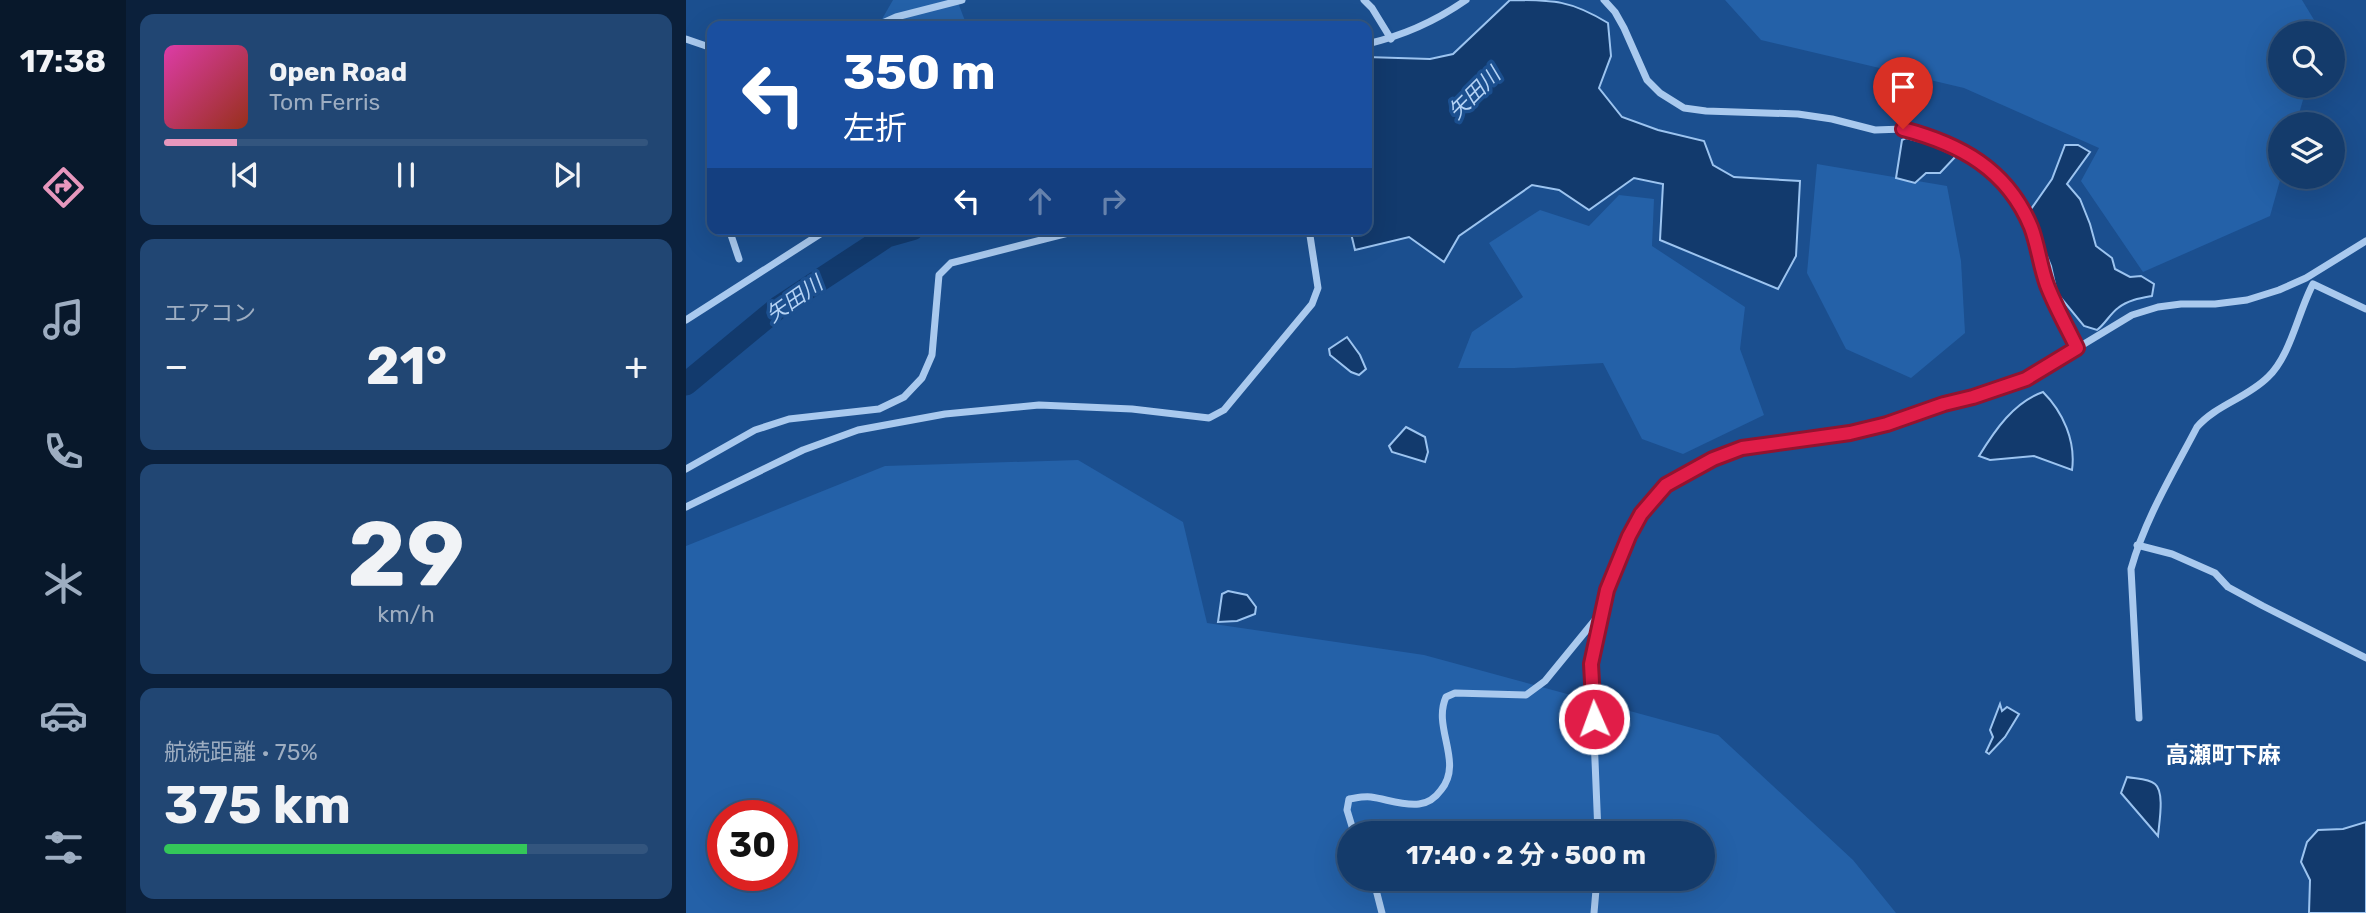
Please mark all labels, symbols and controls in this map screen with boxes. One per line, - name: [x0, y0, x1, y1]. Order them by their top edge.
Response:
- map controls: [2268, 21, 2345, 189]
- button: search: [2268, 21, 2345, 98]
- text: 17:38: [20, 42, 106, 80]
- text: 350 m: [843, 43, 996, 101]
- icon: left: [728, 49, 819, 140]
- text: Open Road: [269, 57, 407, 88]
- pin: [1873, 57, 1933, 129]
- water label: 矢田川: [1443, 60, 1507, 124]
- icon: arrive: [1884, 68, 1922, 106]
- text: Tom Ferris: [269, 88, 380, 116]
- text: 左折: [843, 109, 907, 147]
- button: layers: [2268, 112, 2345, 189]
- icon: previous: [226, 156, 264, 194]
- icon: pause: [387, 156, 425, 194]
- icon: next: [548, 156, 586, 194]
- icon: directions: [39, 163, 88, 212]
- icon: left: [948, 182, 986, 220]
- icon: ahead: [1021, 182, 1059, 220]
- icon: right: [1094, 182, 1132, 220]
- water label: 矢田川: [761, 270, 829, 327]
- icon: music: [39, 295, 88, 344]
- text: エアコン: [164, 299, 256, 327]
- text: 21°: [366, 335, 447, 397]
- text: −: [164, 343, 189, 389]
- text: +: [624, 343, 648, 389]
- icon: phone: [39, 427, 88, 476]
- text: 29: [347, 500, 465, 608]
- icon: climate: [39, 559, 88, 608]
- text: km/h: [377, 600, 435, 628]
- position arrow: [1557, 682, 1631, 756]
- icon: car: [39, 691, 88, 740]
- text: 航続距離 · 75%: [164, 738, 318, 766]
- district label: 高瀬町下麻: [2166, 741, 2281, 769]
- text: 375 km: [164, 774, 351, 836]
- speed limit sign: 30: [707, 800, 798, 891]
- icon: filters: [39, 823, 88, 872]
- text: 17:40 · 2 分 · 500 m: [1406, 840, 1646, 871]

